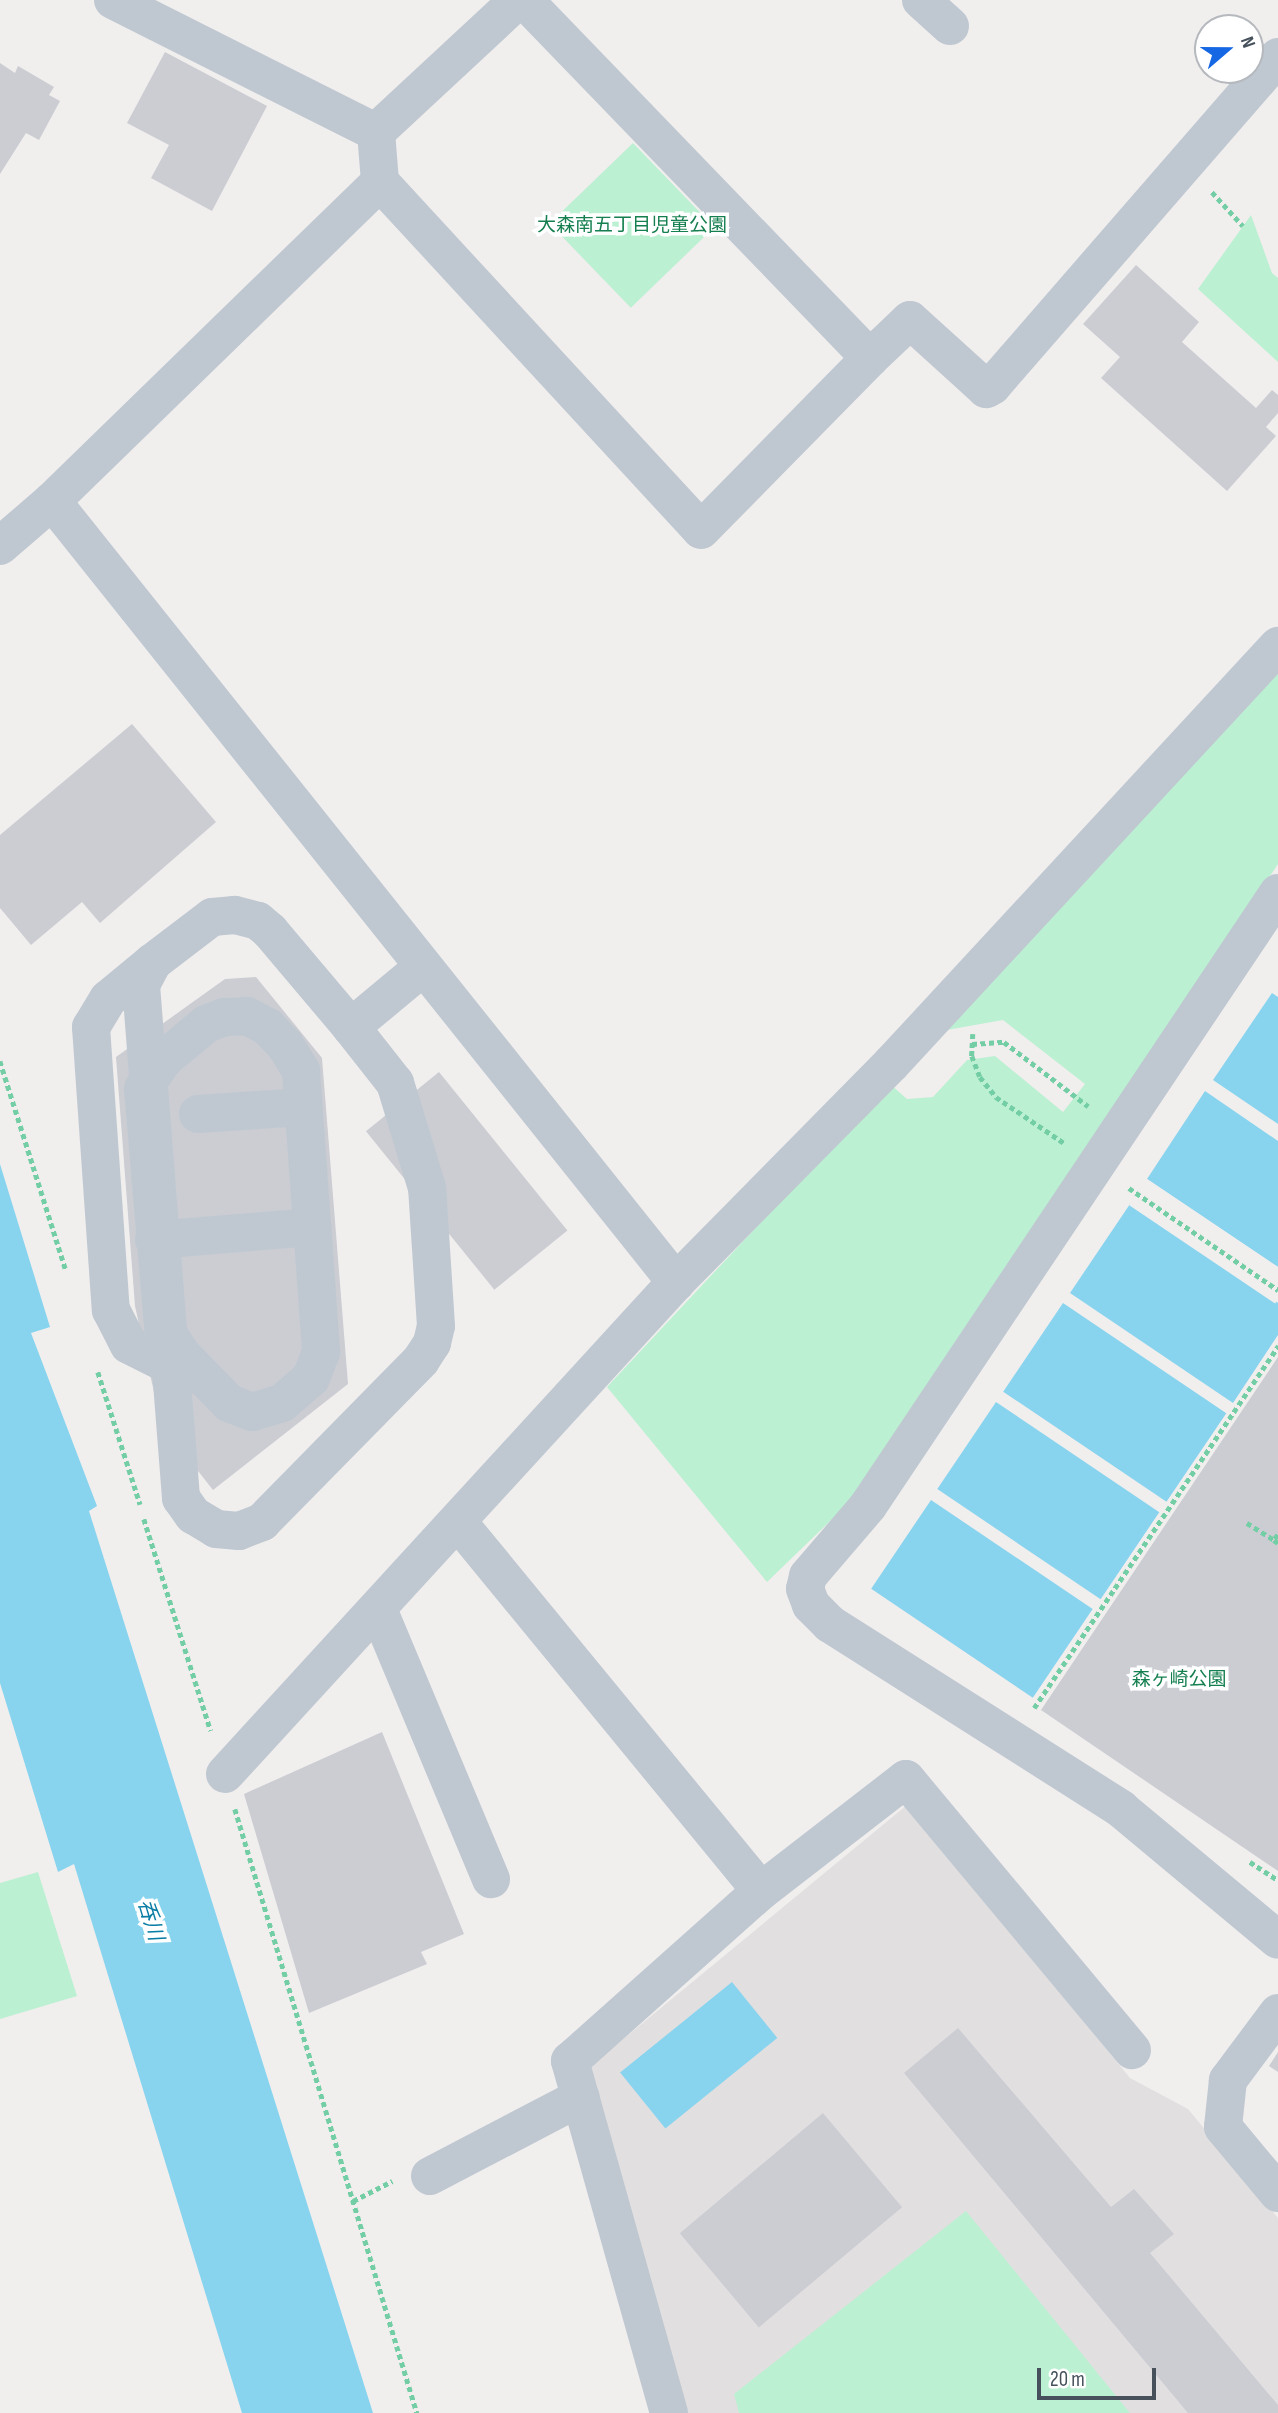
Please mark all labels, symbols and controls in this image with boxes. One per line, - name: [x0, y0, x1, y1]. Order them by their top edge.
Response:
- north arrow: [1194, 14, 1264, 84]
- text: N: [1235, 34, 1260, 51]
- park label: 大森南五丁目児童公園: [537, 215, 727, 237]
- park label: 森ヶ崎公園: [1132, 1669, 1226, 1691]
- water label: 呑川: [132, 1896, 168, 1944]
- scale bar: [1040, 2354, 1159, 2398]
- text: 20 m: [1050, 2367, 1085, 2392]

